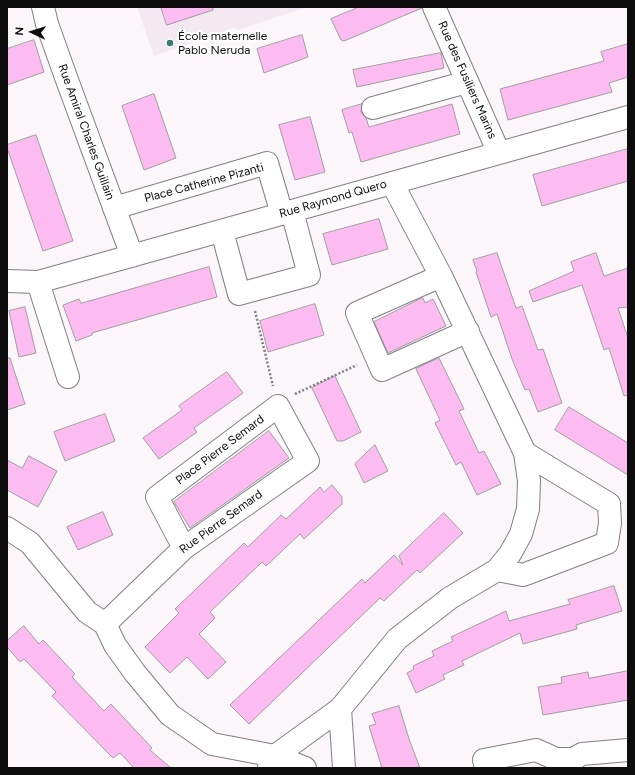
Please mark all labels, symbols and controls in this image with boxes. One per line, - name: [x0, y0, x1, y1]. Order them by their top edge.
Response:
- north arrow: [12, 12, 52, 52]
- street label: Rue des Fusiliers Marins: [435, 19, 499, 141]
- text: N: [13, 26, 26, 36]
- place label: École maternelle Pablo Neruda: [178, 29, 267, 57]
- marker: École maternelle Pablo Neruda: [165, 38, 175, 48]
- street label: Rue Amiral Charles Guillain: [55, 62, 117, 202]
- street label: Place Catherine Pizanti: [143, 160, 265, 206]
- street label: Rue Raymond Quero: [278, 177, 388, 221]
- street label: Place Pierre Semard: [173, 412, 267, 488]
- street label: Rue Pierre Semard: [177, 487, 265, 557]

